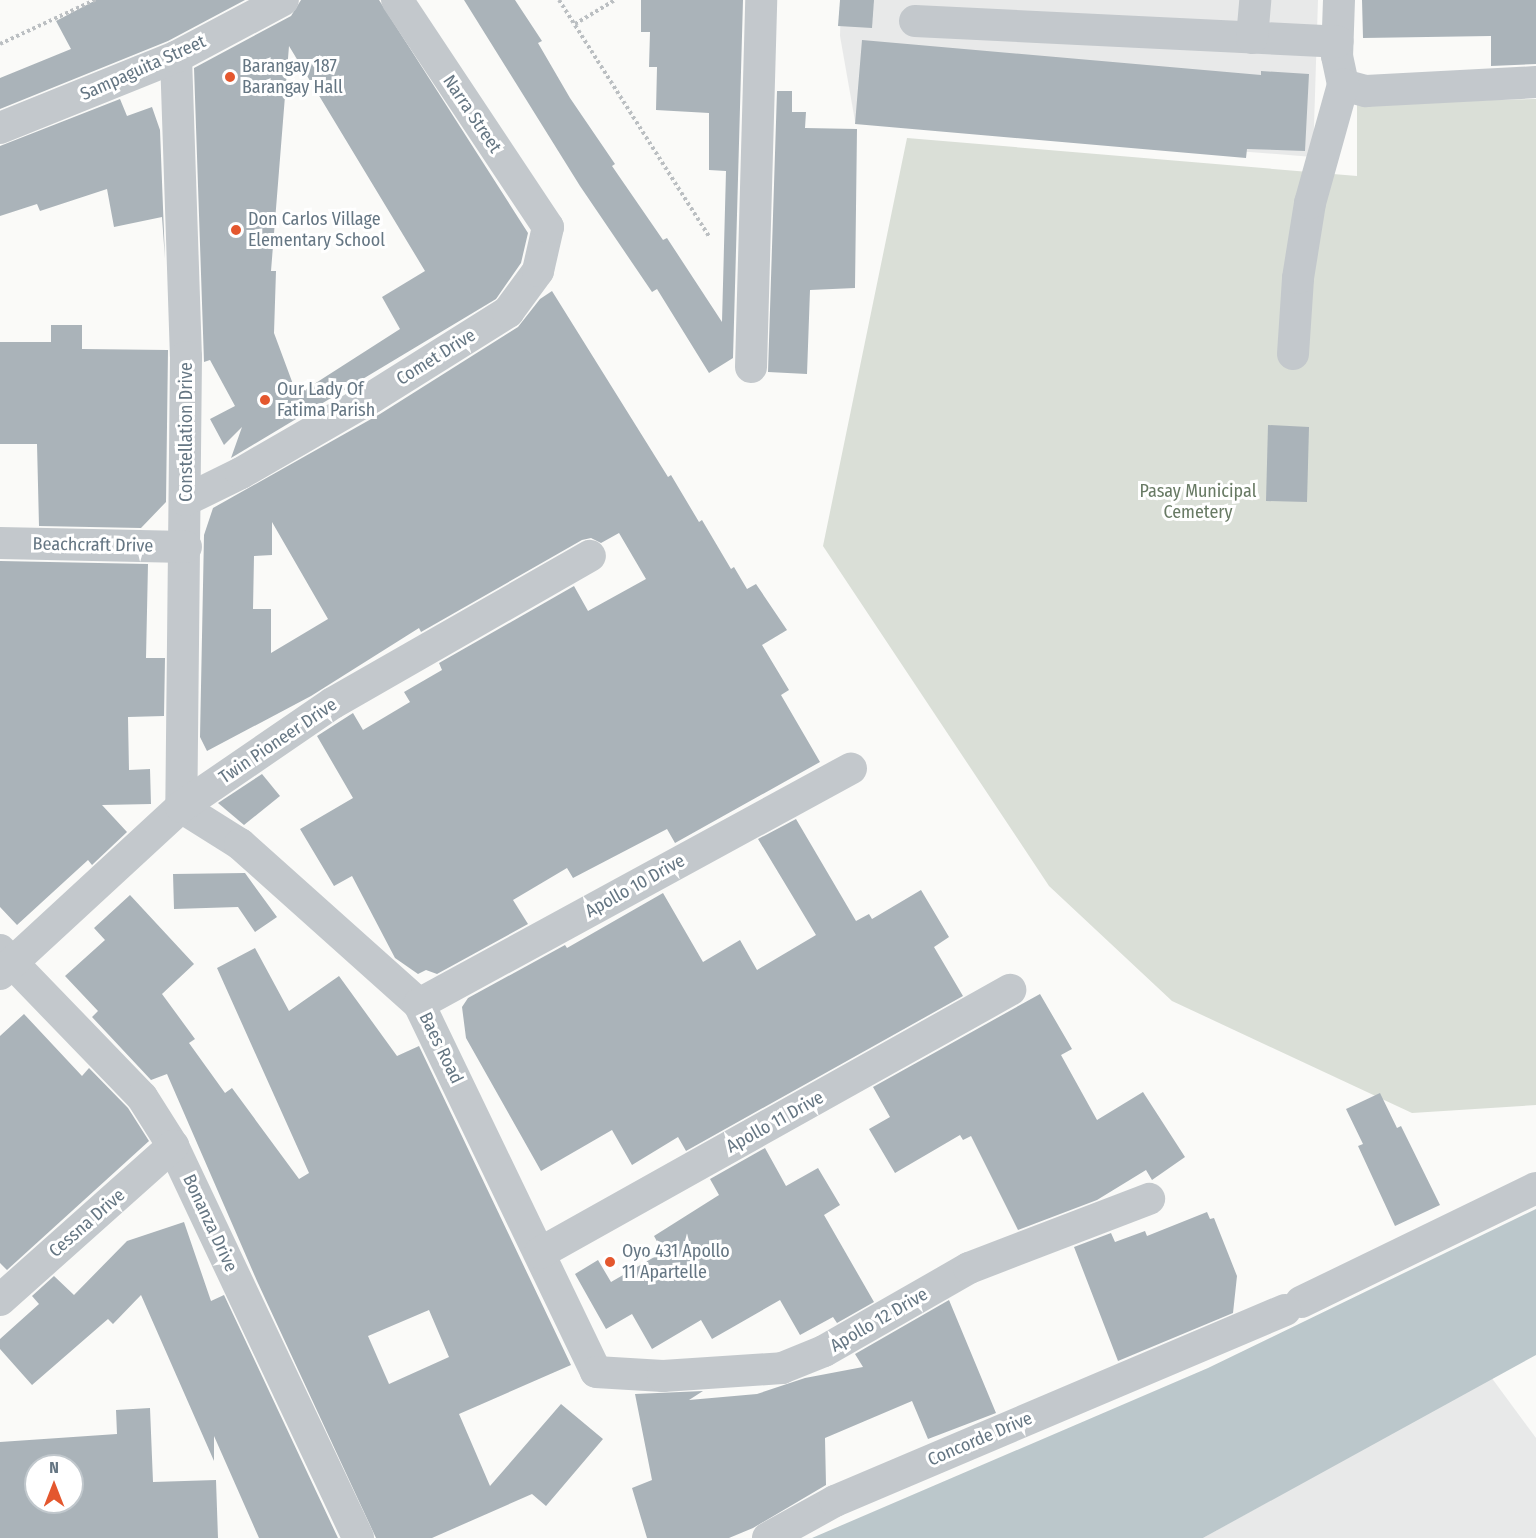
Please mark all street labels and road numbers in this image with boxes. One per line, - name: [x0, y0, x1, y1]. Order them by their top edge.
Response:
- street label: Sampaguita Street: [77, 31, 209, 105]
- street label: Narra Street: [438, 71, 506, 157]
- street label: Comet Drive: [392, 324, 480, 390]
- street label: Constellation Drive: [175, 362, 197, 502]
- street label: Beachcraft Drive: [33, 533, 153, 557]
- street label: Twin Pioneer Drive: [215, 694, 341, 788]
- street label: Apollo 10 Drive: [582, 850, 688, 922]
- street label: Baes Road: [414, 1009, 468, 1087]
- street label: Apollo 11 Drive: [723, 1086, 827, 1158]
- street label: Bonanza Drive: [178, 1171, 242, 1275]
- street label: Cessna Drive: [45, 1184, 129, 1262]
- street label: Apollo 12 Drive: [826, 1283, 932, 1357]
- street label: Concorde Drive: [925, 1407, 1035, 1471]

